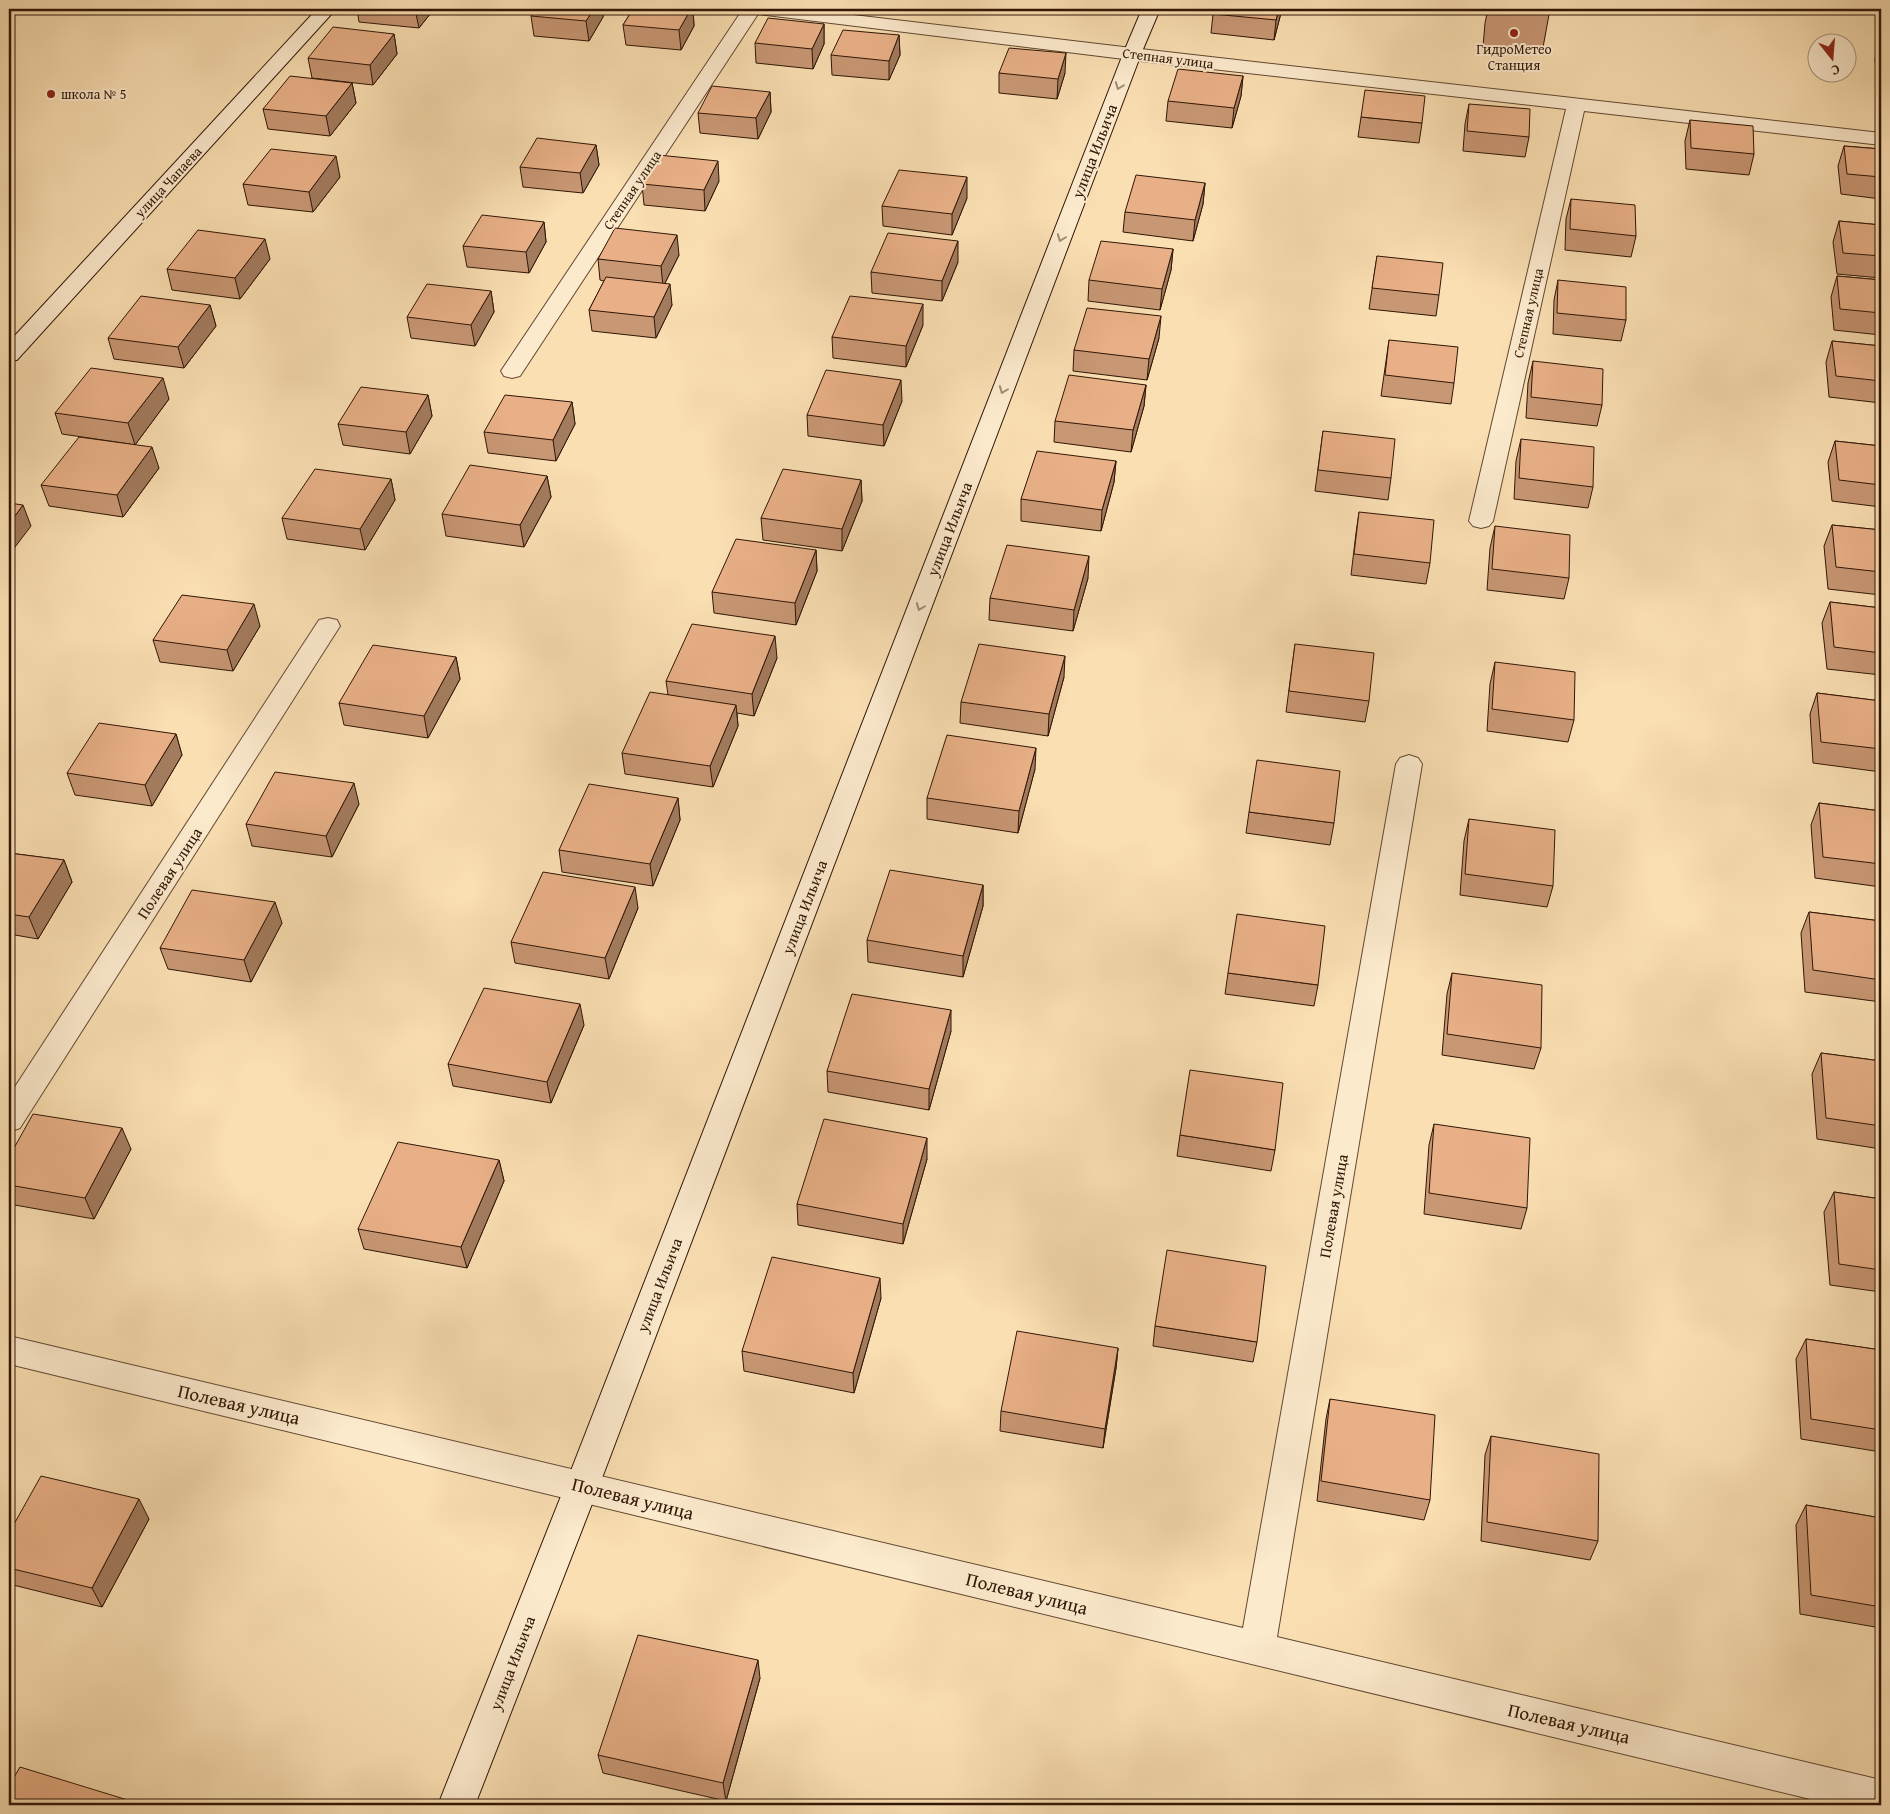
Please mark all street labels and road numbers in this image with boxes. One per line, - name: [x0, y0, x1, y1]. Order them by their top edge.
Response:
- street label: Степная улица: [1121, 42, 1215, 74]
- street label: улица Ильича: [1065, 100, 1123, 203]
- street label: улица Чапаева: [129, 142, 206, 223]
- street label: Степная улица: [598, 146, 666, 234]
- street label: Степная улица: [1508, 266, 1548, 360]
- street label: улица Ильича: [920, 478, 978, 581]
- street label: Полевая улица: [130, 822, 208, 924]
- street label: улица Ильича: [775, 856, 833, 959]
- street label: Полевая улица: [1312, 1152, 1354, 1260]
- street label: улица Ильича: [630, 1234, 688, 1337]
- street label: Полевая улица: [175, 1376, 303, 1432]
- street label: Полевая улица: [569, 1469, 697, 1527]
- street label: Полевая улица: [963, 1564, 1091, 1622]
- street label: улица Ильича: [483, 1612, 541, 1715]
- street label: Полевая улица: [1505, 1695, 1633, 1751]

